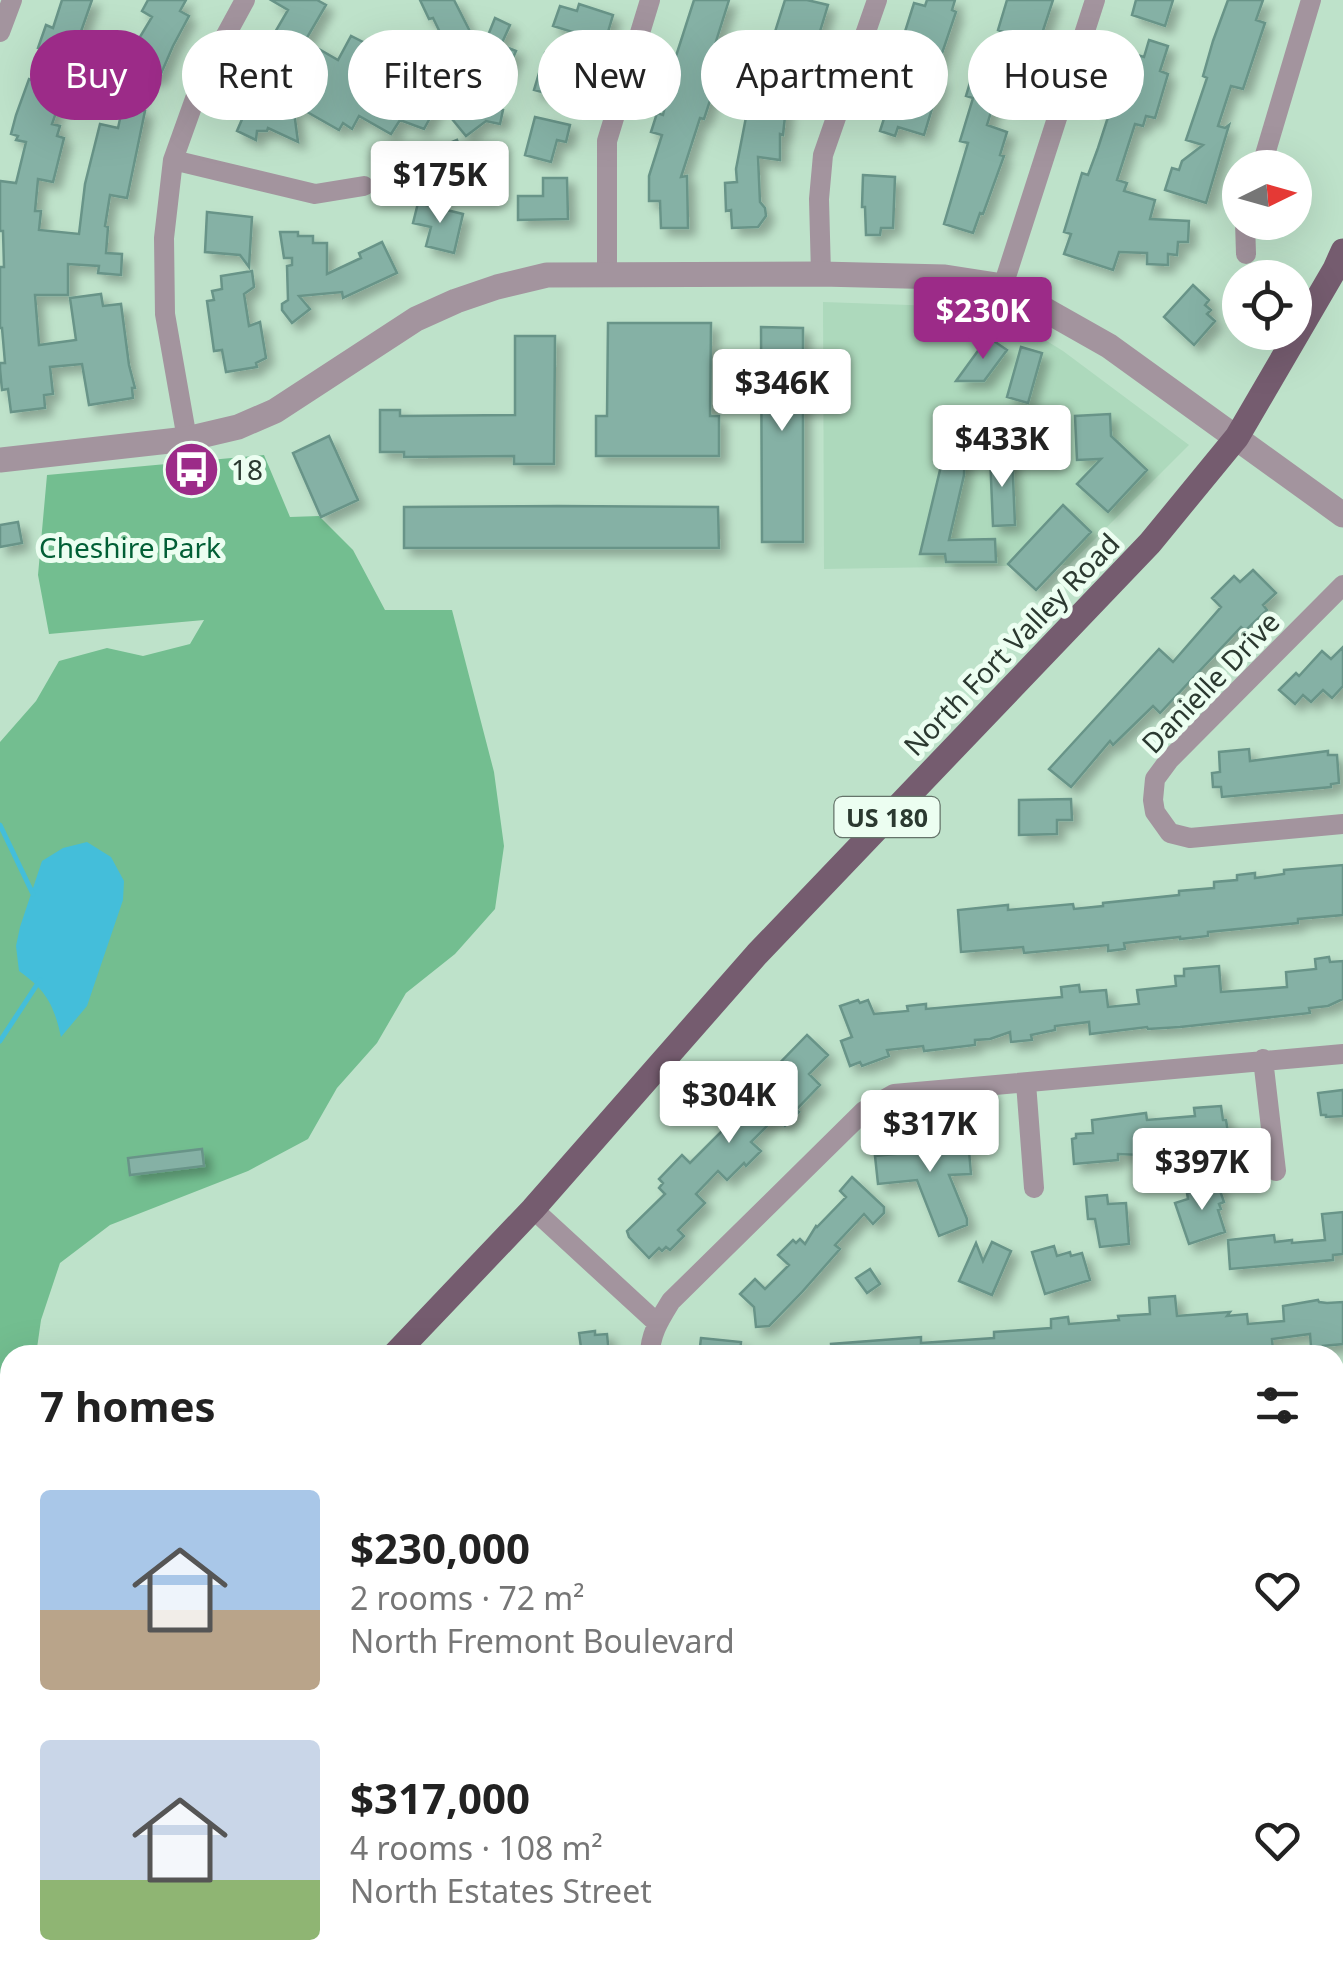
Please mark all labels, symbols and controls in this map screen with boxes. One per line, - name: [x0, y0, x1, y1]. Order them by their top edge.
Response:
- chip: Buy: [30, 30, 162, 120]
- chip: Rent: [182, 30, 328, 120]
- chip: Filters: [348, 30, 518, 120]
- chip: New: [538, 30, 681, 120]
- chip: Apartment: [701, 30, 948, 120]
- chip: House: [968, 30, 1144, 120]
- pin: $175K: [370, 141, 510, 226]
- north arrow: [1222, 150, 1312, 240]
- map controls: [1222, 150, 1312, 350]
- text: $175K: [393, 152, 487, 195]
- button: locate: [1222, 260, 1312, 350]
- pin: $230K: [913, 277, 1053, 362]
- text: $230K: [936, 288, 1030, 331]
- pin: $346K: [712, 349, 852, 434]
- text: $346K: [735, 360, 829, 403]
- pin: $433K: [932, 405, 1072, 490]
- text: $433K: [955, 416, 1049, 459]
- bus stop icon: 18: [162, 439, 222, 499]
- place label: 18: [231, 450, 263, 488]
- street label: North Fort Valley Road: [895, 525, 1127, 763]
- park label: Cheshire Park: [39, 528, 221, 566]
- street label: Danielle Drive: [1133, 603, 1287, 761]
- road number: US 180: [834, 797, 940, 837]
- pin: $304K: [659, 1061, 799, 1146]
- text: $304K: [682, 1072, 776, 1115]
- pin: $317K: [860, 1090, 1000, 1175]
- text: $317K: [883, 1101, 977, 1144]
- pin: $397K: [1132, 1128, 1272, 1213]
- text: $397K: [1155, 1139, 1249, 1182]
- text: 7 homes: [40, 1377, 216, 1434]
- icon: filters: [1250, 1378, 1305, 1433]
- text: $230,000: [350, 1519, 530, 1576]
- icon: home: [120, 1530, 240, 1650]
- icon: heart: [1250, 1563, 1305, 1618]
- text: 2 rooms · 72 m²: [350, 1576, 584, 1619]
- text: North Fremont Boulevard: [350, 1619, 735, 1662]
- text: $317,000: [350, 1769, 530, 1826]
- icon: home: [120, 1780, 240, 1900]
- icon: heart: [1250, 1813, 1305, 1868]
- text: 4 rooms · 108 m²: [350, 1826, 603, 1869]
- text: North Estates Street: [350, 1869, 652, 1912]

